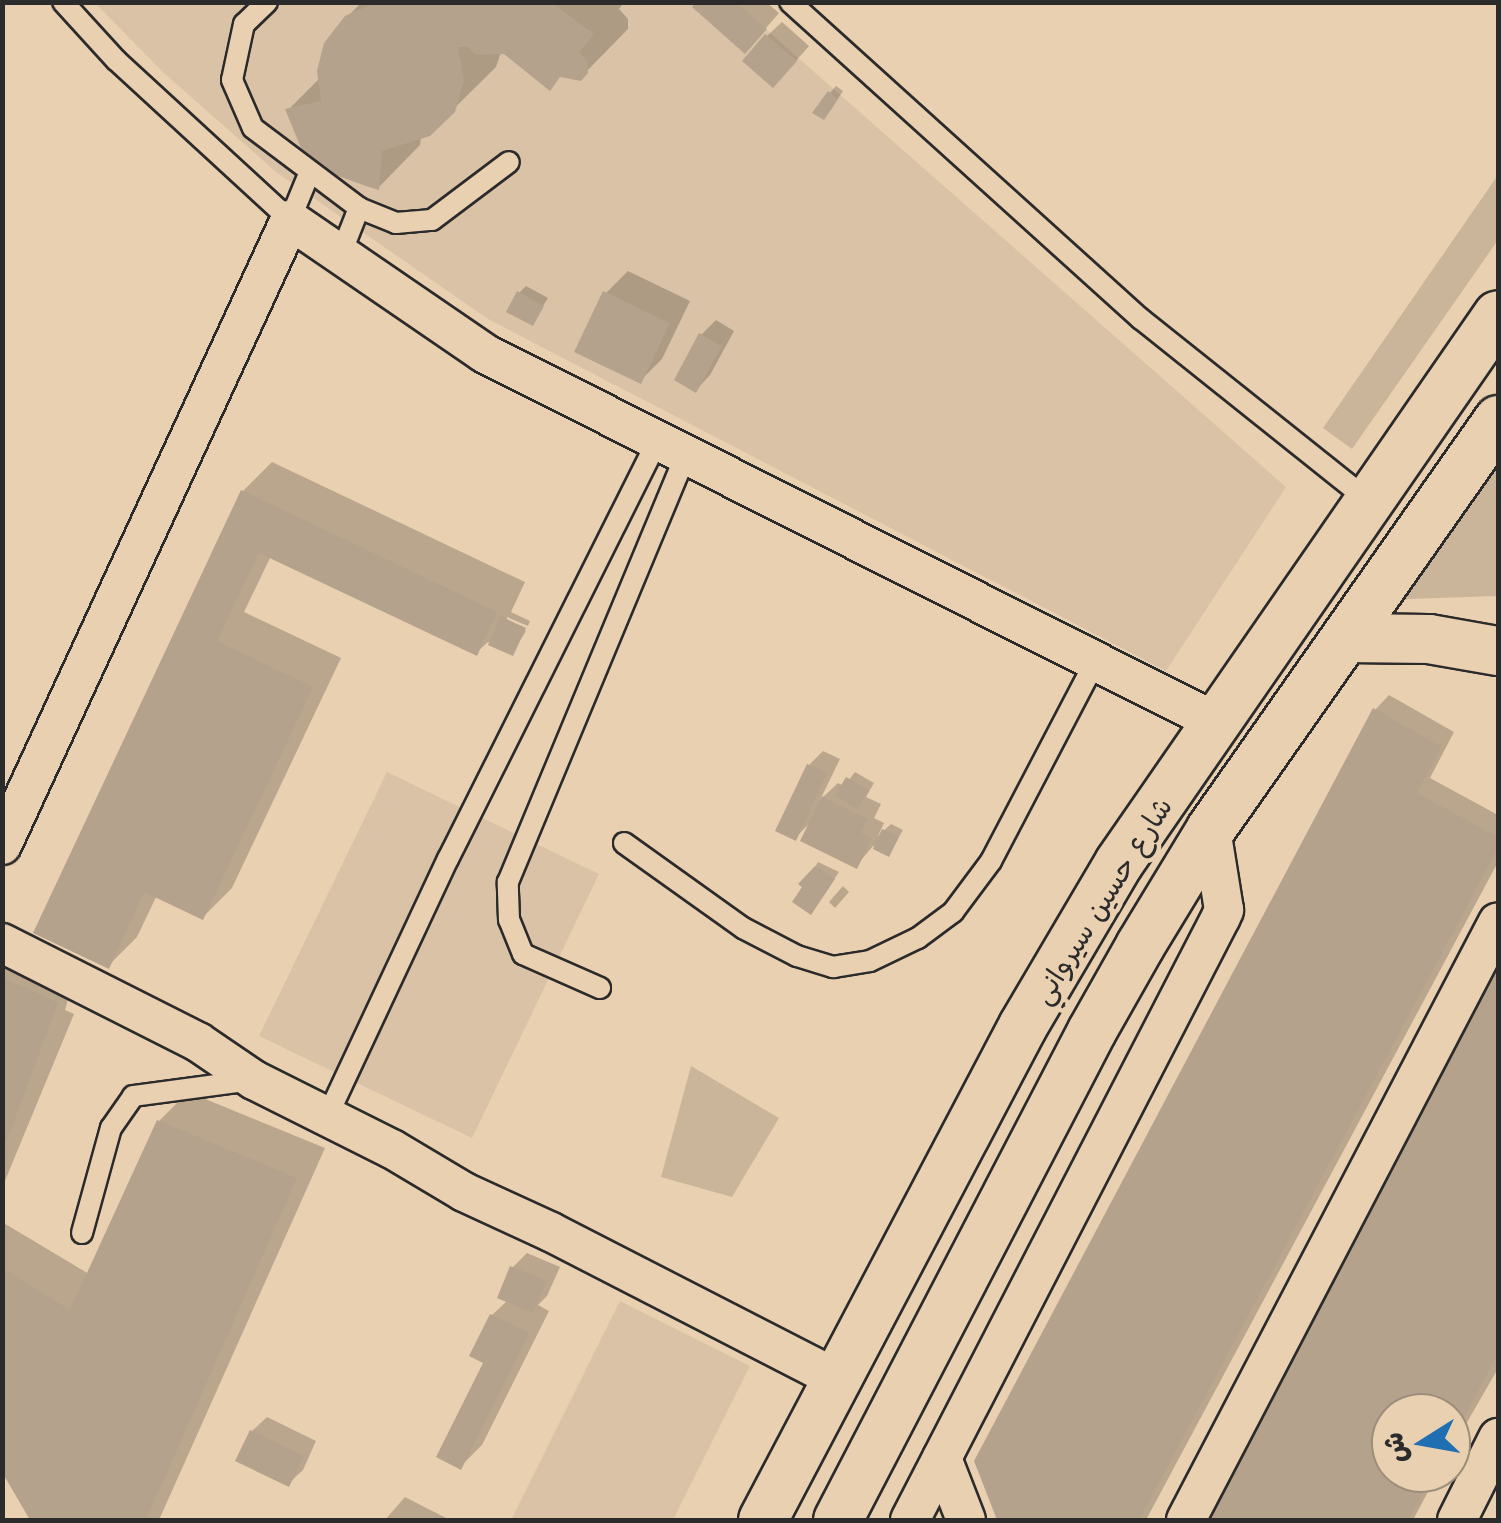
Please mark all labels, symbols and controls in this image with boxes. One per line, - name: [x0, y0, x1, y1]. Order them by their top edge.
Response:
- street label: شارع حسين سيرواني: [1024, 790, 1178, 1010]
- north arrow: [1371, 1393, 1471, 1493]
- text: ش: [1373, 1430, 1414, 1467]

